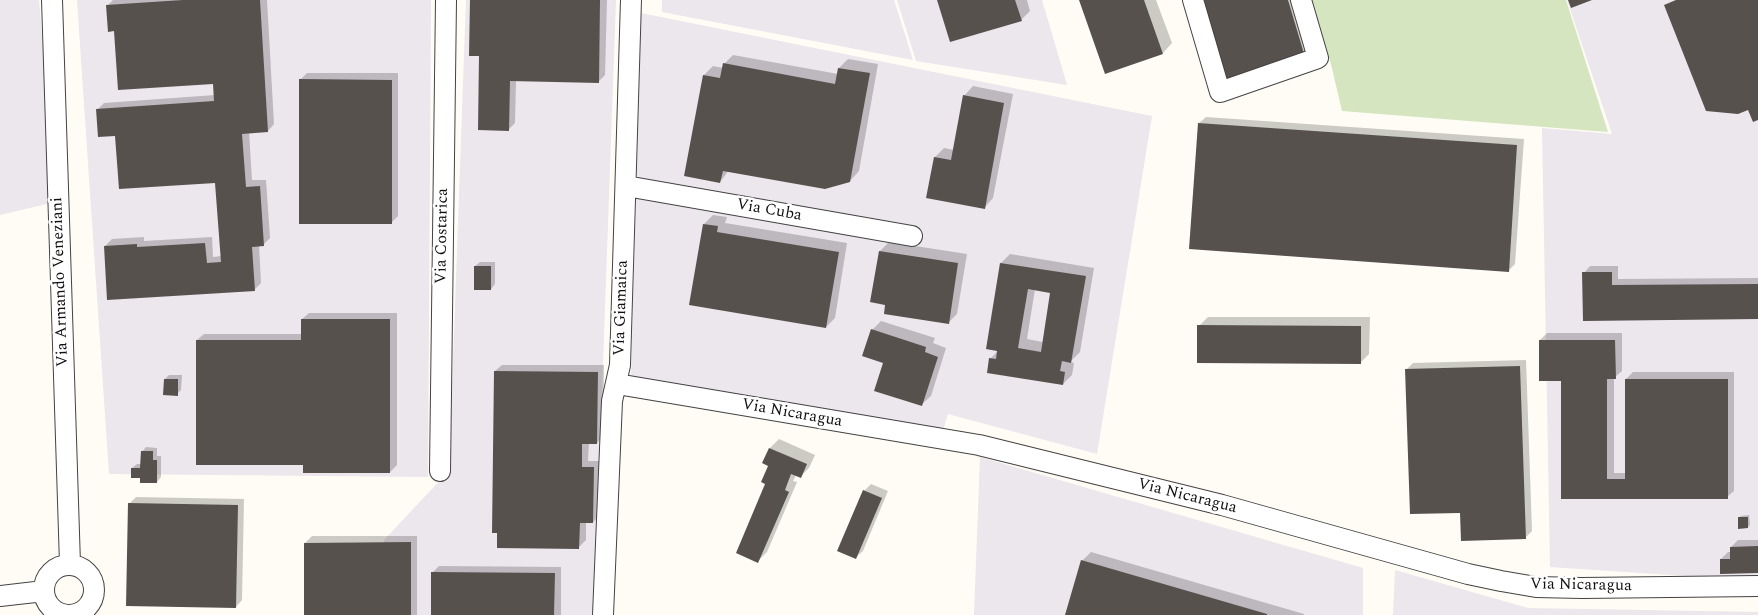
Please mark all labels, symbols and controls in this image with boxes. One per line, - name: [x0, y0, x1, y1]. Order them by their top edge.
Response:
- street label: Via Costarica: [433, 188, 453, 284]
- street label: Via Cuba: [735, 196, 803, 226]
- street label: Via Armando Veneziani: [48, 197, 74, 367]
- street label: Via Giamaica: [611, 260, 633, 356]
- street label: Via Nicaragua: [740, 396, 844, 432]
- street label: Via Nicaragua: [1135, 475, 1239, 519]
- street label: Via Nicaragua: [1530, 576, 1632, 596]

